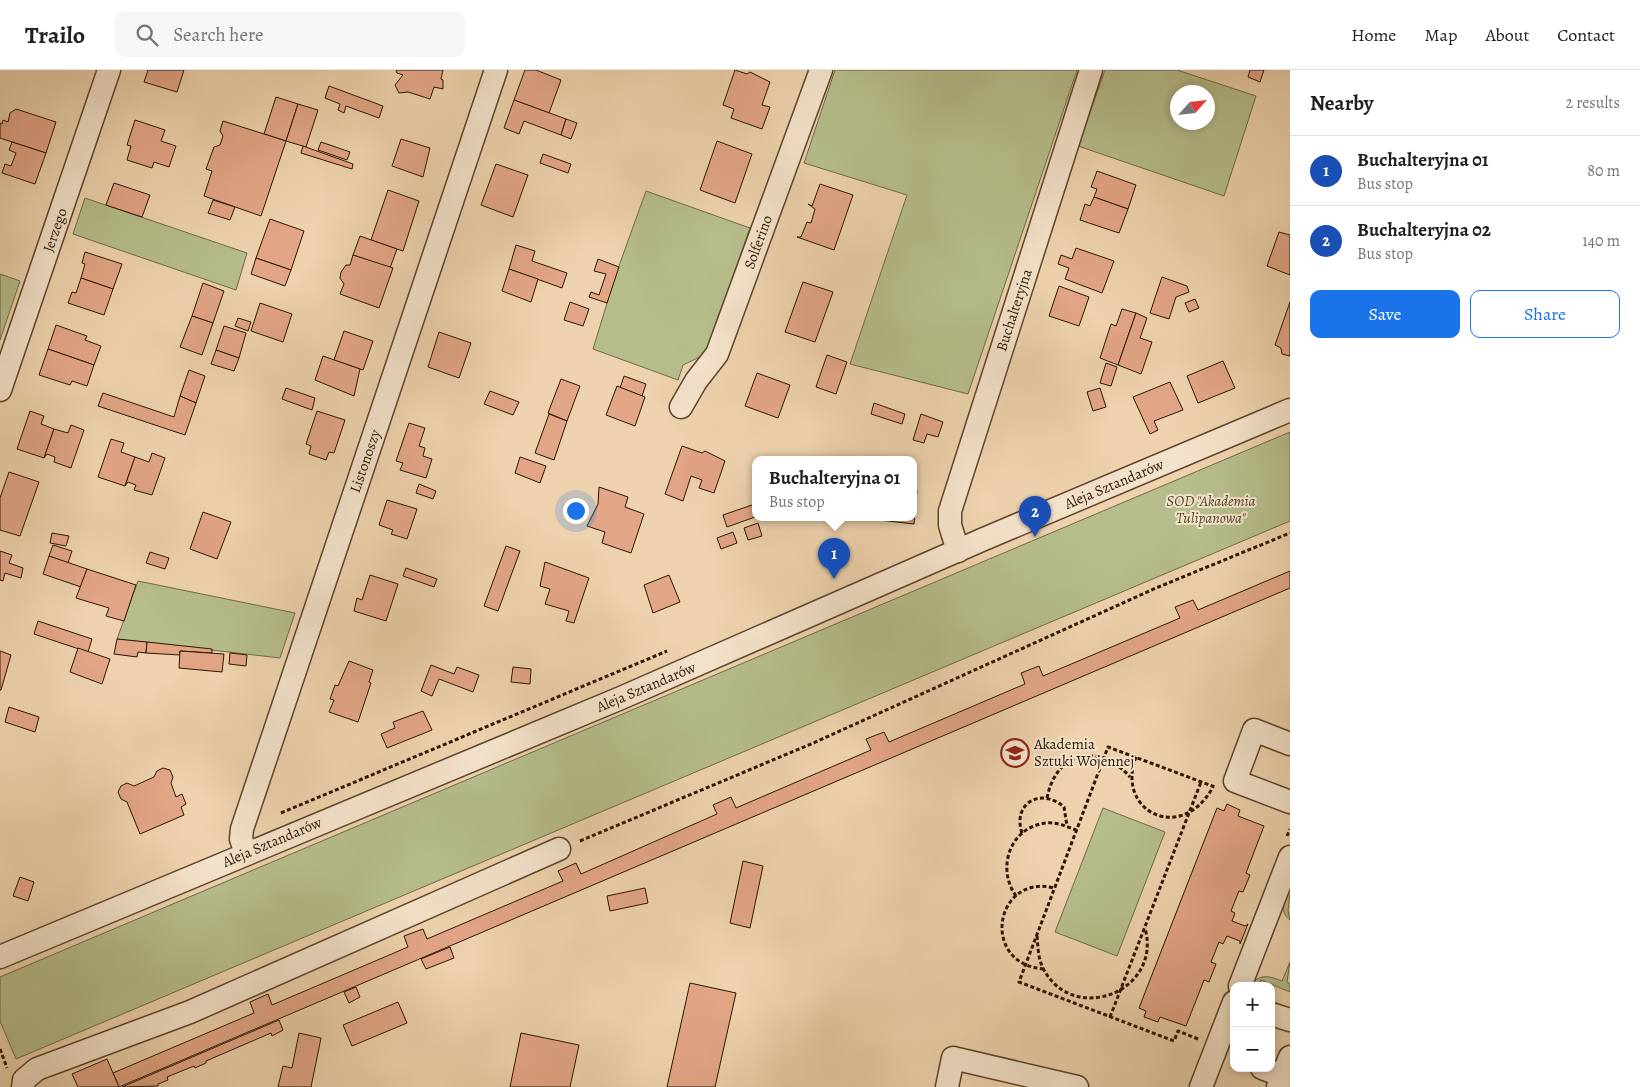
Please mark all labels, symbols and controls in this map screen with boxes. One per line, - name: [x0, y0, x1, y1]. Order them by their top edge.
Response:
- search box: [115, 12, 465, 57]
- text: Trailo: [25, 19, 85, 51]
- icon: search: [133, 21, 161, 49]
- text: Search here: [173, 22, 264, 48]
- text: Home: [1351, 23, 1396, 47]
- text: Map: [1424, 23, 1457, 47]
- text: About: [1485, 23, 1529, 47]
- text: Contact: [1557, 23, 1615, 47]
- north arrow: [1170, 85, 1215, 130]
- text: Nearby: [1310, 89, 1373, 117]
- text: 2 results: [1565, 92, 1620, 114]
- text: Buchalteryjna 01: [1357, 147, 1489, 173]
- text: 1: [1323, 160, 1329, 182]
- text: 80 m: [1587, 160, 1620, 182]
- text: Bus stop: [1357, 173, 1413, 195]
- street label: Jerzego: [38, 205, 72, 255]
- street label: Solferino: [739, 212, 777, 272]
- text: Buchalteryjna 02: [1357, 217, 1491, 243]
- text: 2: [1322, 230, 1330, 252]
- text: 140 m: [1582, 230, 1620, 252]
- text: Bus stop: [1357, 243, 1413, 265]
- street label: Buchalteryjna: [991, 266, 1037, 354]
- button: Save: [1310, 290, 1460, 338]
- button: Share: [1470, 290, 1620, 338]
- street label: Listonoszy: [345, 426, 385, 495]
- street label: Aleja Sztandarów: [1060, 454, 1167, 514]
- popup: [752, 456, 917, 521]
- text: Buchalteryjna 01: [769, 465, 900, 491]
- text: Bus stop: [769, 491, 825, 513]
- park label: SOD "Akademia Tulipanowa": [1167, 491, 1255, 528]
- pin: 2: [1019, 496, 1051, 537]
- your location: [563, 498, 589, 524]
- pin: 1: [818, 538, 850, 579]
- street label: Aleja Sztandarów: [592, 657, 699, 717]
- place label: Akademia Sztuki Wojennej: [1033, 734, 1134, 771]
- school or university icon: Akademia Sztuki Wojennej: [1000, 738, 1030, 768]
- street label: Aleja Sztandarów: [218, 812, 325, 872]
- map controls: [1230, 982, 1275, 1072]
- button: +: [1230, 982, 1275, 1027]
- button: −: [1230, 1027, 1275, 1072]

